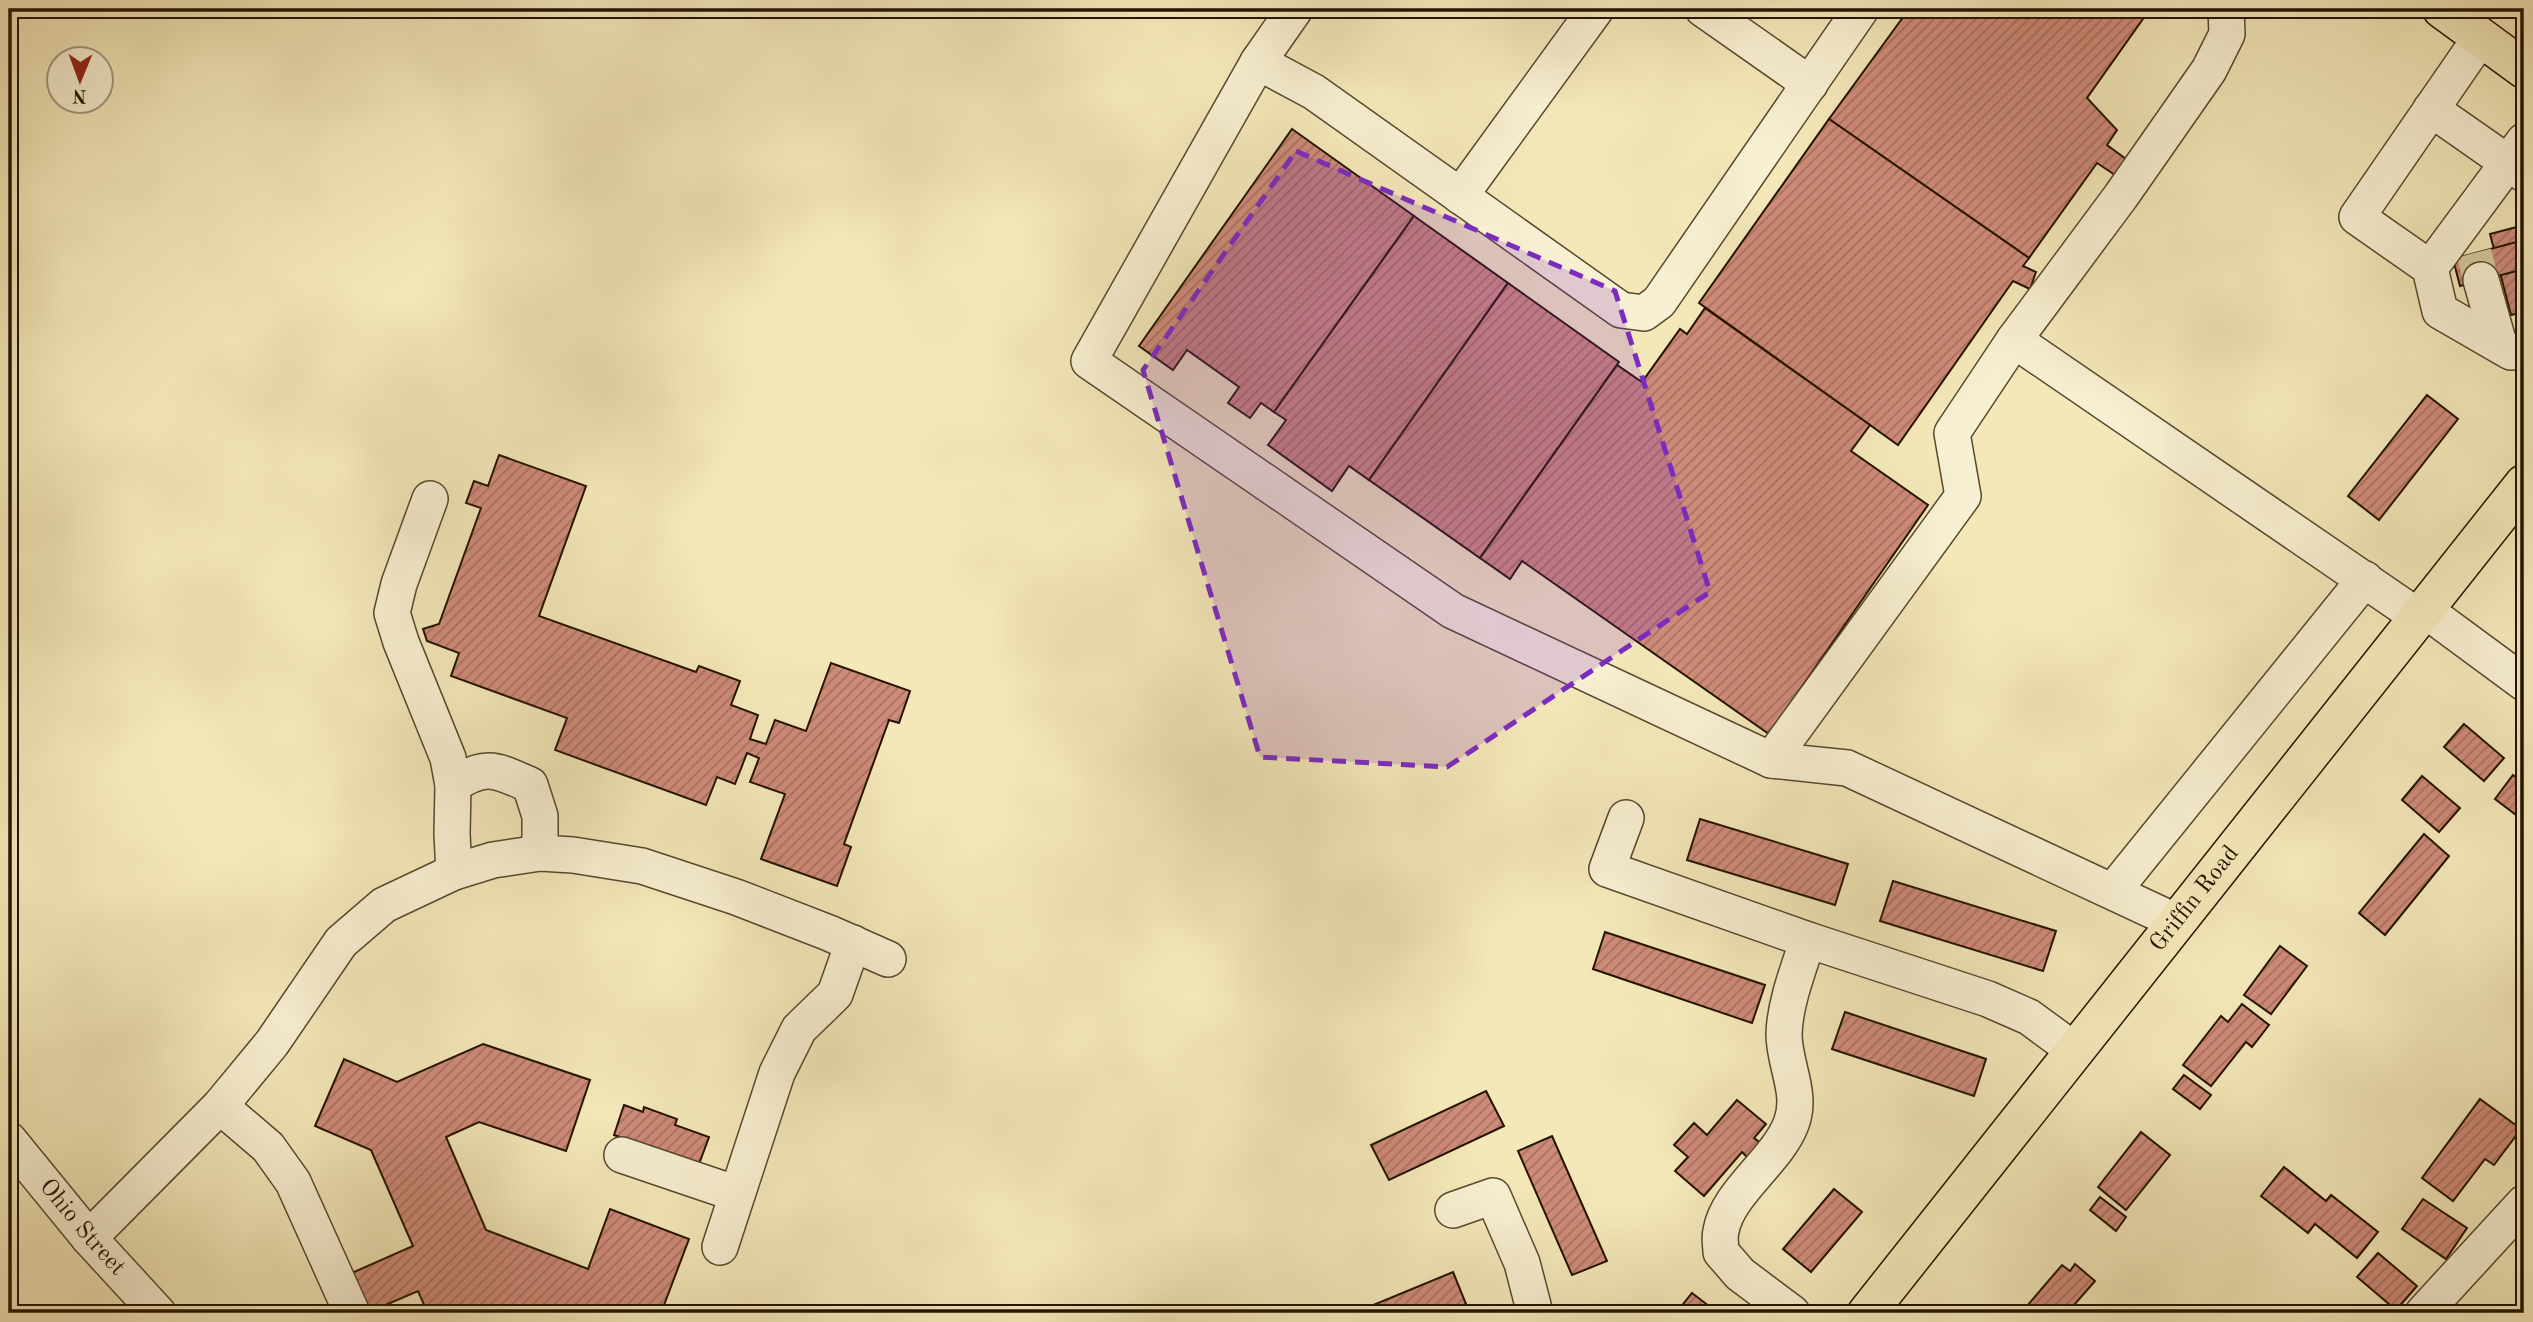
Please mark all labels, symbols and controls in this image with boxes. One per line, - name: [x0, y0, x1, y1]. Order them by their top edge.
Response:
- north arrow: [46, 46, 116, 116]
- text: N: [72, 85, 87, 104]
- street label: Griffin Road: [2146, 842, 2244, 957]
- street label: Ohio Street: [34, 1175, 130, 1281]

